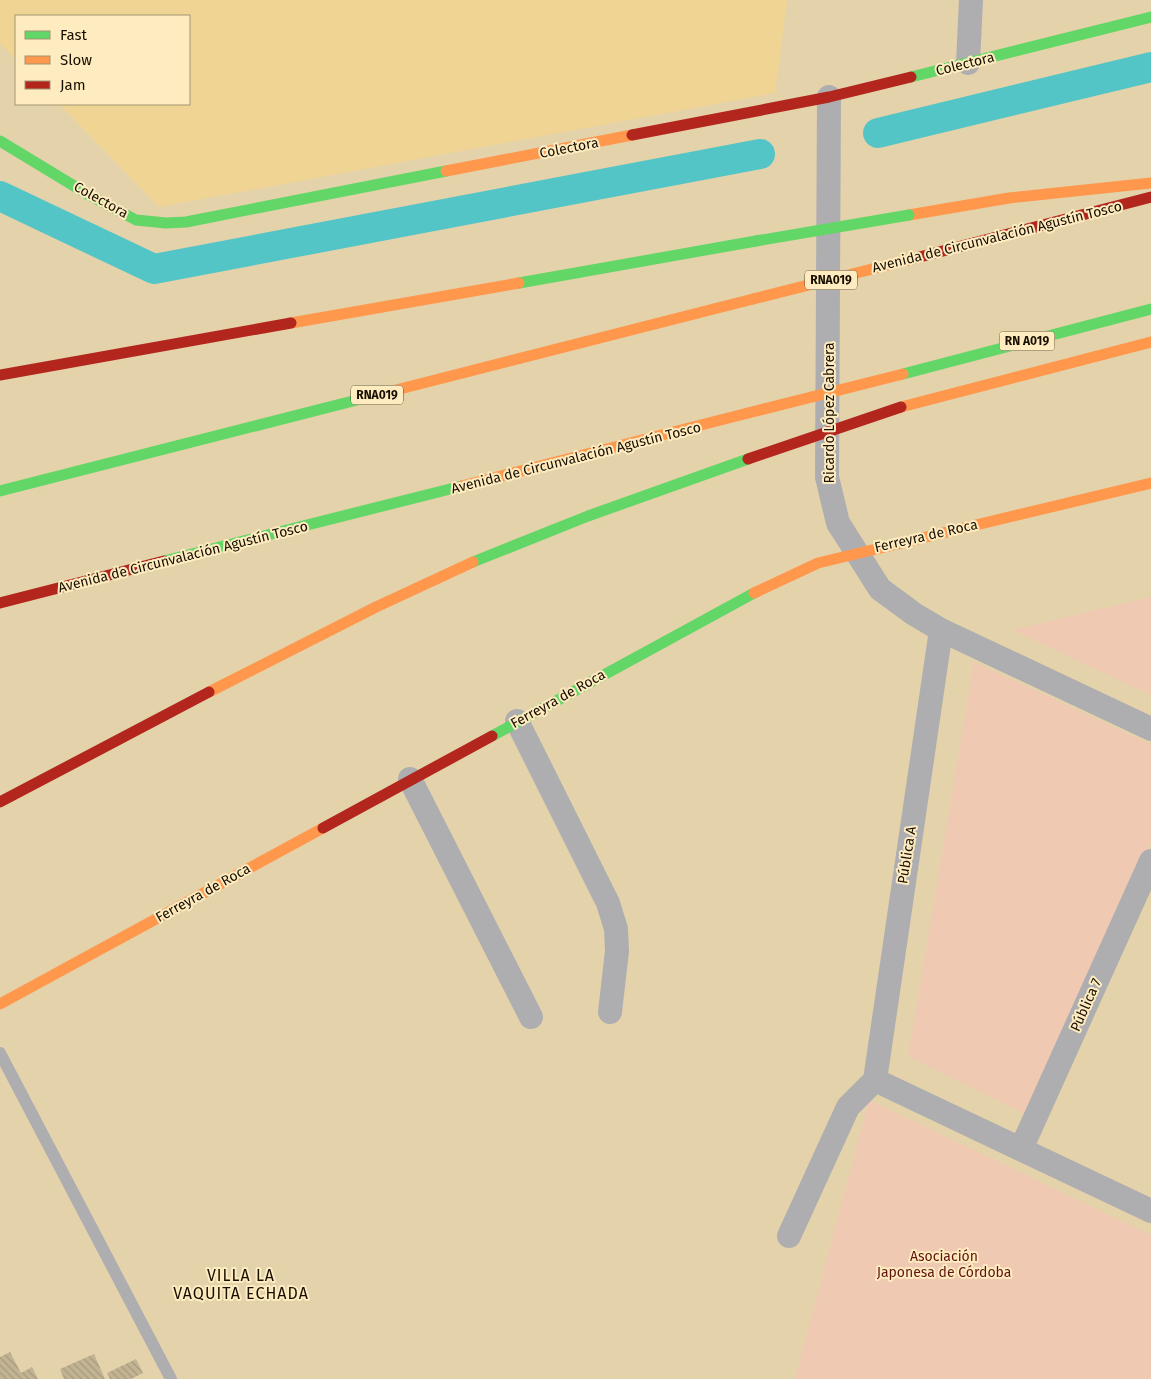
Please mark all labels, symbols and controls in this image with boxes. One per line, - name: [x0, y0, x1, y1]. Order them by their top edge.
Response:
- legend: [15, 15, 190, 105]
- text: Fast: [60, 26, 87, 44]
- street label: Colectora: [934, 49, 996, 79]
- text: Slow: [60, 51, 92, 69]
- text: Jam: [60, 76, 86, 94]
- street label: Colectora: [538, 134, 600, 162]
- street label: Colectora: [71, 178, 131, 222]
- street label: Avenida de Circunvalación Agustín Tosco: [870, 198, 1124, 276]
- road number: RNA019: [805, 270, 857, 290]
- road number: RN A019: [1000, 332, 1054, 351]
- street label: Ricardo López Cabrera: [821, 342, 838, 484]
- road number: RNA019: [351, 386, 403, 404]
- street label: Avenida de Circunvalación Agustín Tosco: [449, 419, 703, 497]
- street label: Ferreyra de Roca: [873, 516, 979, 556]
- street label: Avenida de Circunvalación Agustín Tosco: [56, 518, 310, 596]
- street label: Ferreyra de Roca: [508, 666, 608, 732]
- street label: Pública A: [894, 825, 920, 885]
- street label: Ferreyra de Roca: [153, 860, 253, 926]
- street label: Pública 7: [1067, 976, 1105, 1034]
- park label: Asociación Japonesa de Córdoba: [877, 1248, 1011, 1281]
- district label: VILLA LA VAQUITA ECHADA: [173, 1266, 309, 1303]

